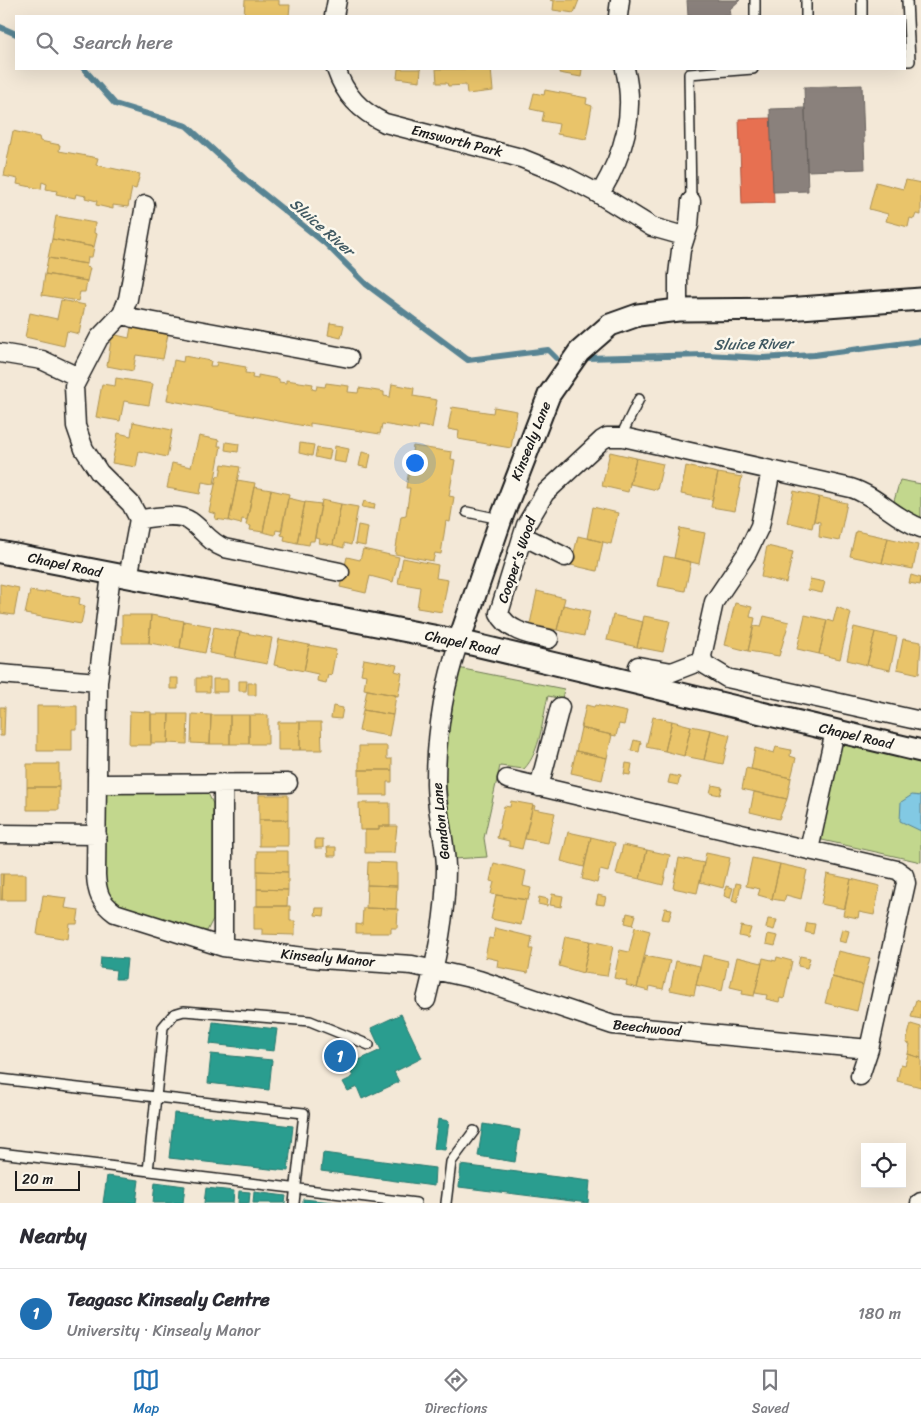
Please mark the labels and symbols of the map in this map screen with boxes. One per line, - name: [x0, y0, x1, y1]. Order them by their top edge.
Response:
- street label: Emsworth Park: [409, 118, 506, 165]
- water label: Sluice River: [284, 191, 362, 264]
- water label: Sluice River: [713, 330, 795, 358]
- street label: Kinsealy Lane: [504, 397, 558, 485]
- your location: [402, 450, 428, 476]
- street label: Cooper's Wood: [491, 512, 544, 607]
- street label: Chapel Road: [26, 545, 106, 585]
- street label: Chapel Road: [423, 623, 503, 663]
- street label: Chapel Road: [817, 715, 897, 757]
- street label: Gandon Lane: [425, 781, 457, 861]
- street label: Kinsealy Manor: [280, 941, 377, 975]
- street label: Beechwood: [612, 1012, 684, 1044]
- pin: 1: [324, 1037, 356, 1075]
- scale bar: [15, 1168, 80, 1191]

